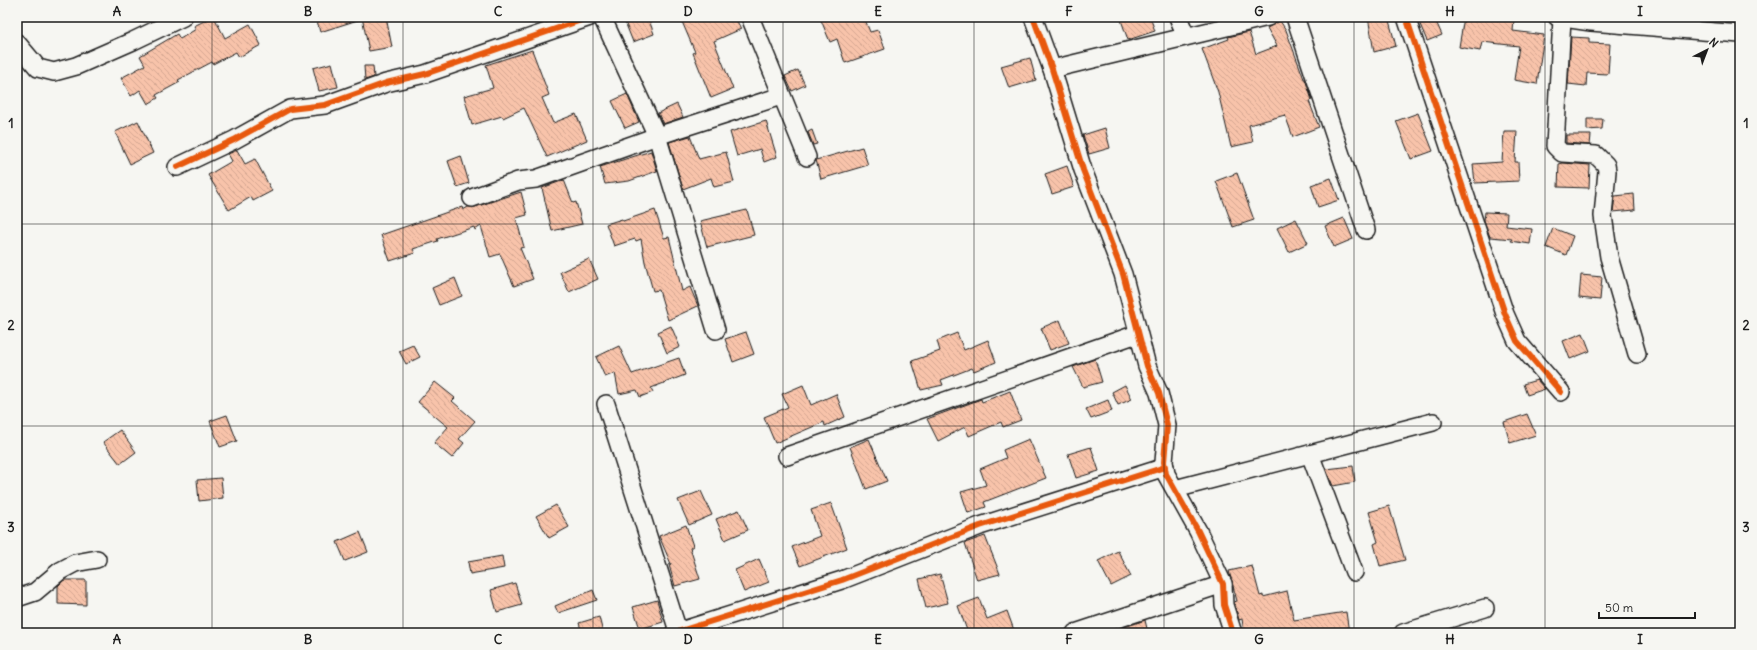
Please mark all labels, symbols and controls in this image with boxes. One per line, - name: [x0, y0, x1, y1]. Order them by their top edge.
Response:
- text: A: [113, 3, 122, 20]
- text: B: [304, 3, 313, 20]
- text: C: [494, 3, 503, 20]
- text: D: [683, 3, 693, 20]
- text: E: [874, 3, 882, 20]
- text: F: [1065, 3, 1073, 20]
- text: G: [1254, 3, 1264, 20]
- text: H: [1445, 3, 1455, 20]
- text: I: [1637, 3, 1643, 20]
- north arrow: [1687, 30, 1727, 70]
- text: N: [1706, 35, 1721, 50]
- text: 1: [8, 115, 14, 132]
- text: 1: [1743, 115, 1749, 132]
- text: 2: [7, 317, 15, 334]
- text: 2: [1742, 317, 1750, 334]
- text: 3: [7, 519, 15, 536]
- text: 3: [1742, 519, 1750, 536]
- scale bar: [1599, 594, 1695, 620]
- text: 50 m: [1605, 600, 1634, 615]
- text: A: [113, 631, 122, 648]
- text: B: [304, 631, 313, 648]
- text: C: [494, 631, 503, 648]
- text: D: [683, 631, 693, 648]
- text: E: [874, 631, 882, 648]
- text: F: [1065, 631, 1073, 648]
- text: G: [1254, 631, 1264, 648]
- text: H: [1445, 631, 1455, 648]
- text: I: [1637, 631, 1643, 648]

